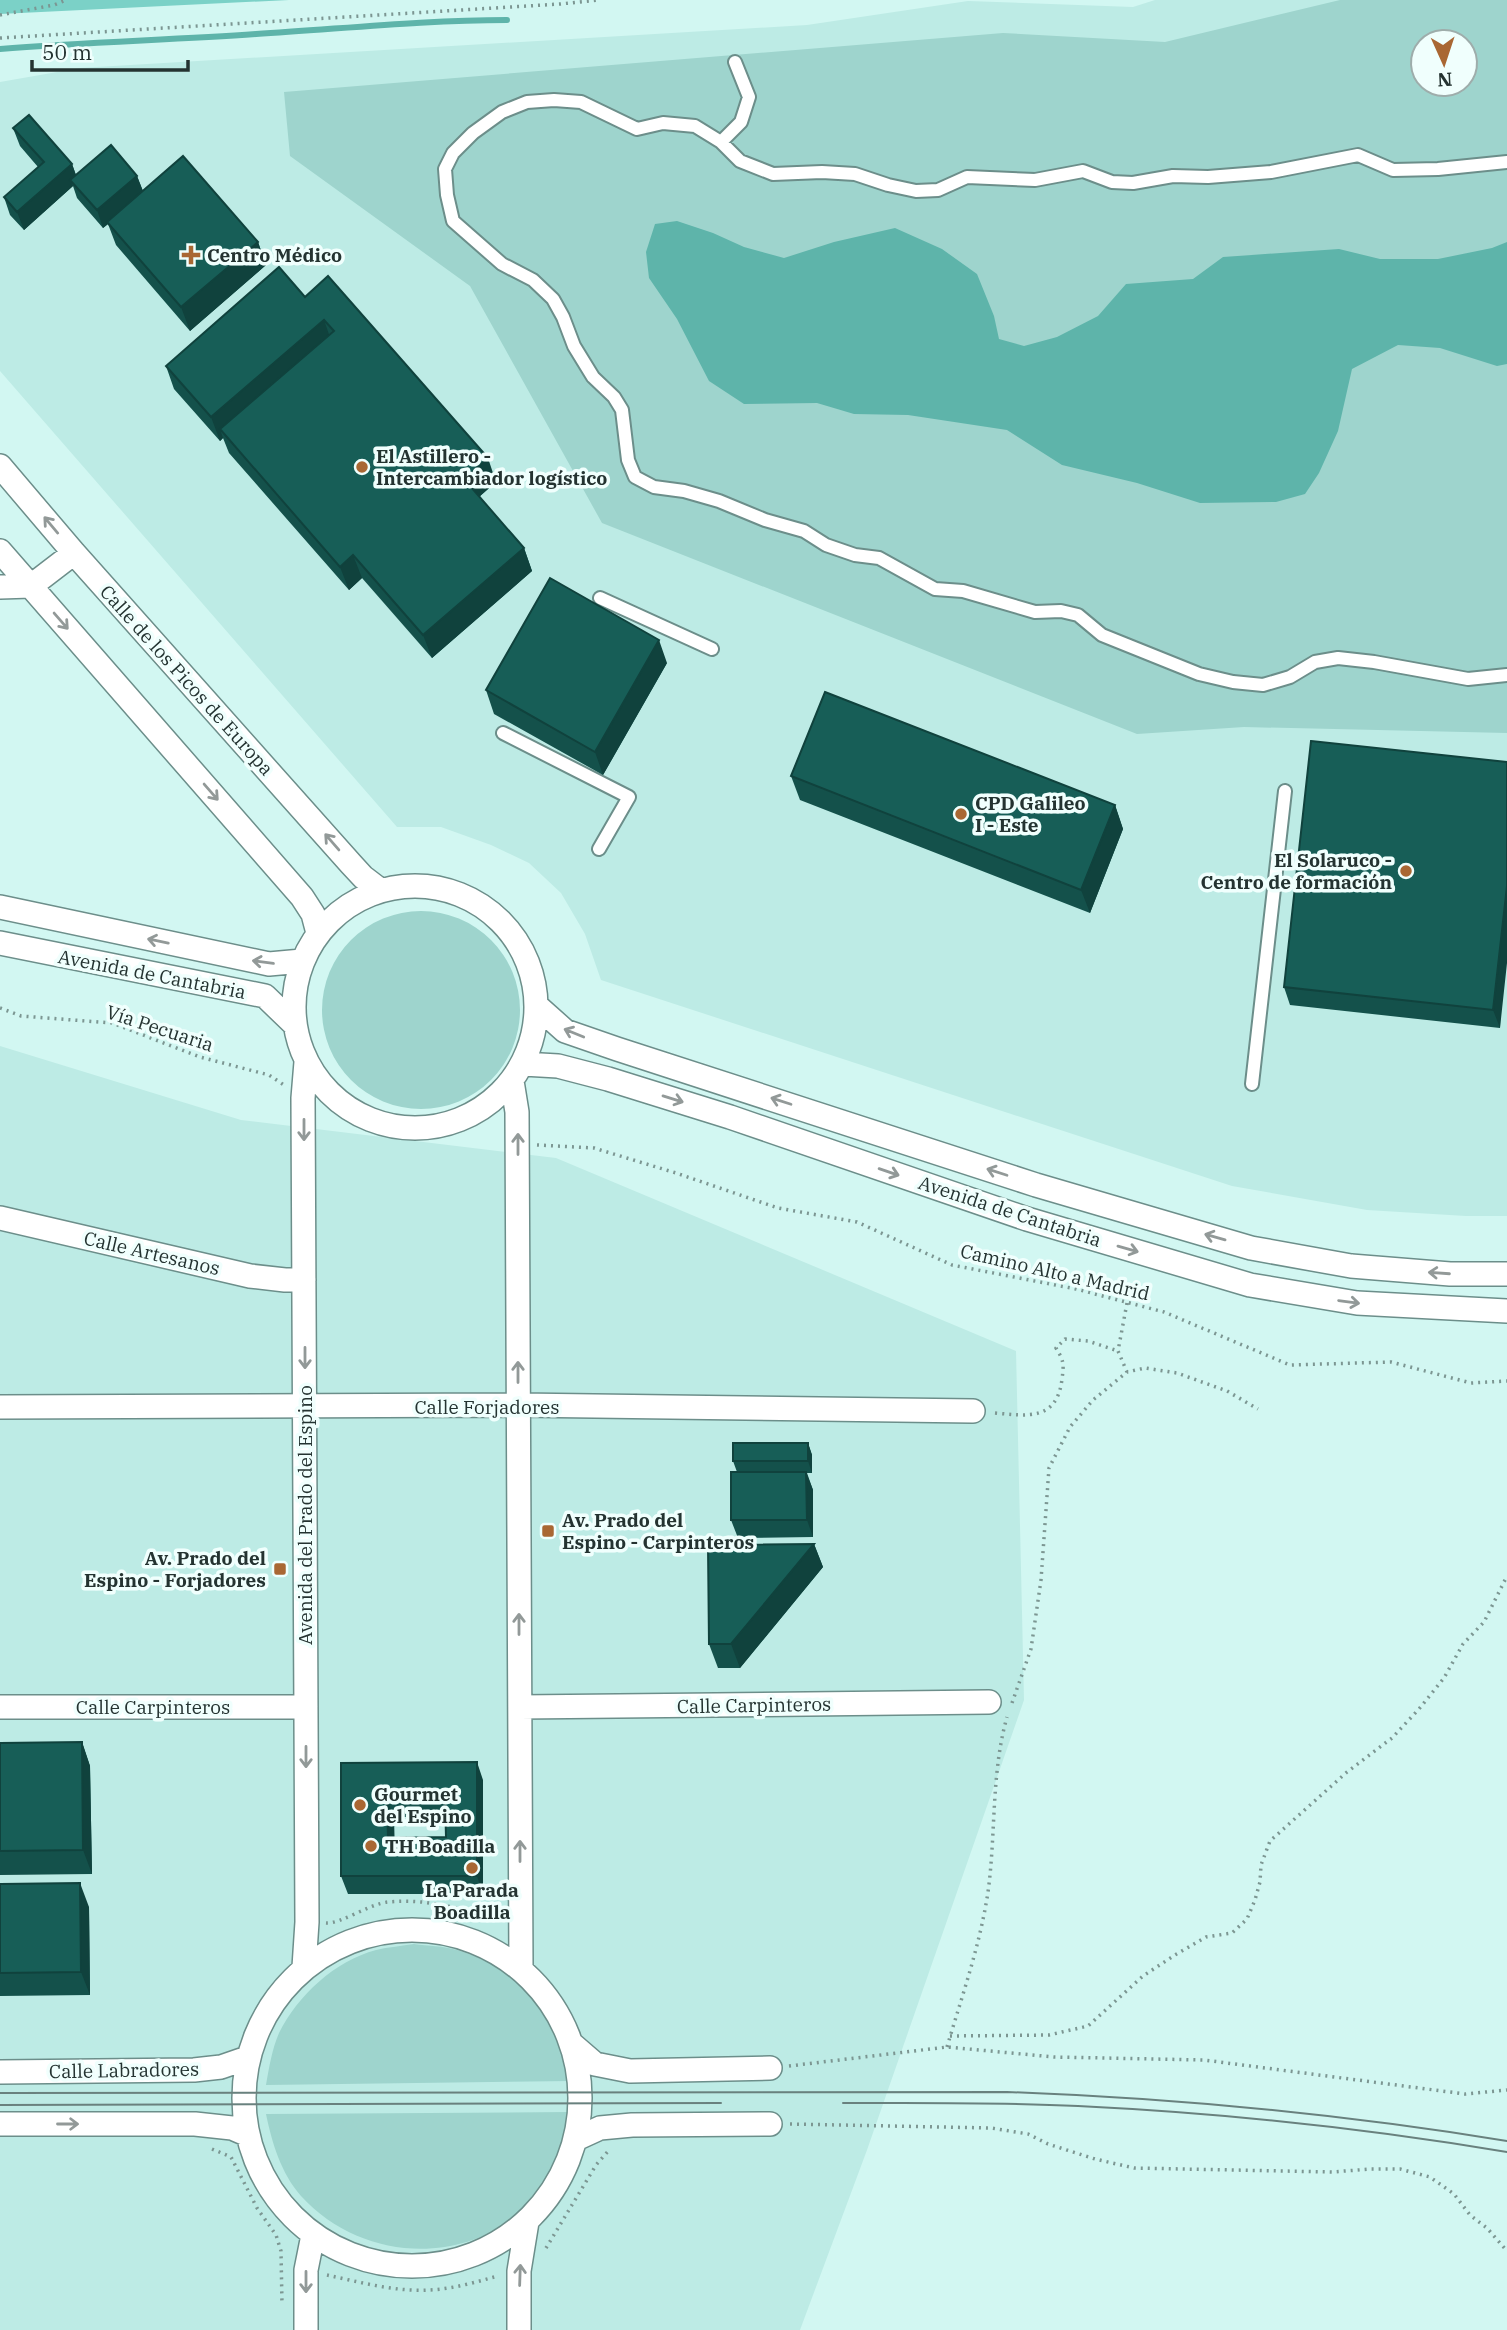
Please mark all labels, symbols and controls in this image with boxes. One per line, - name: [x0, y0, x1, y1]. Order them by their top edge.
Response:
- scale bar: [32, 28, 187, 72]
- north arrow: [1409, 28, 1479, 98]
- text: 50 m: [42, 38, 92, 66]
- text: N: [1437, 68, 1453, 92]
- place label: Centro Médico: [207, 243, 342, 267]
- marker: Centro Médico: [181, 245, 201, 265]
- place label: El Astillero - Intercambiador logístico: [376, 444, 607, 490]
- marker: El Astillero - Intercambiador logístico: [354, 459, 370, 475]
- one-way arrow: [43, 517, 59, 535]
- street label: Calle de los Picos de Europa: [95, 580, 279, 780]
- one-way arrow: [53, 611, 69, 629]
- one-way arrow: [202, 783, 219, 800]
- place label: CPD Galileo I - Este: [975, 791, 1086, 837]
- marker: CPD Galileo I - Este: [953, 806, 969, 822]
- one-way arrow: [324, 834, 340, 852]
- place label: El Solaruco - Centro de formación: [1200, 848, 1392, 894]
- marker: El Solaruco - Centro de formación: [1398, 863, 1414, 879]
- one-way arrow: [147, 933, 170, 947]
- street label: Avenida de Cantabria: [56, 944, 248, 1004]
- one-way arrow: [252, 955, 275, 968]
- street label: Vía Pecuaria: [103, 999, 217, 1057]
- one-way arrow: [564, 1026, 585, 1039]
- one-way arrow: [662, 1093, 684, 1106]
- one-way arrow: [770, 1094, 792, 1106]
- one-way arrow: [297, 1119, 311, 1142]
- one-way arrow: [511, 1133, 525, 1156]
- one-way arrow: [986, 1165, 1008, 1177]
- one-way arrow: [877, 1167, 899, 1179]
- street label: Avenida de Cantabria: [915, 1170, 1105, 1252]
- street label: Calle Artesanos: [82, 1226, 222, 1280]
- one-way arrow: [1204, 1230, 1226, 1243]
- street label: Camino Alto a Madrid: [958, 1239, 1152, 1305]
- one-way arrow: [1117, 1244, 1139, 1257]
- one-way arrow: [1428, 1266, 1451, 1279]
- one-way arrow: [1337, 1295, 1360, 1308]
- one-way arrow: [298, 1346, 312, 1369]
- one-way arrow: [511, 1361, 525, 1384]
- street label: Avenida del Prado del Espino: [293, 1385, 317, 1645]
- street label: Calle Forjadores: [414, 1395, 560, 1419]
- place label: Av. Prado del Espino - Carpinteros: [562, 1508, 754, 1554]
- marker: Av. Prado del Espino - Carpinteros: [540, 1523, 556, 1539]
- place label: Av. Prado del Espino - Forjadores: [84, 1546, 266, 1592]
- marker: Av. Prado del Espino - Forjadores: [272, 1561, 288, 1577]
- one-way arrow: [512, 1612, 526, 1635]
- street label: Calle Carpinteros: [677, 1692, 831, 1718]
- street label: Calle Carpinteros: [76, 1695, 230, 1719]
- one-way arrow: [300, 1745, 313, 1768]
- place label: Gourmet del Espino: [374, 1782, 472, 1828]
- marker: Gourmet del Espino: [352, 1797, 368, 1813]
- place label: TH Boadilla: [385, 1834, 496, 1858]
- marker: TH Boadilla: [363, 1838, 379, 1854]
- one-way arrow: [513, 1840, 527, 1863]
- marker: La Parada Boadilla: [464, 1860, 480, 1876]
- place label: La Parada Boadilla: [425, 1878, 519, 1924]
- street label: Calle Labradores: [49, 2057, 199, 2083]
- one-way arrow: [56, 2117, 79, 2131]
- one-way arrow: [513, 2264, 526, 2287]
- one-way arrow: [299, 2270, 313, 2293]

